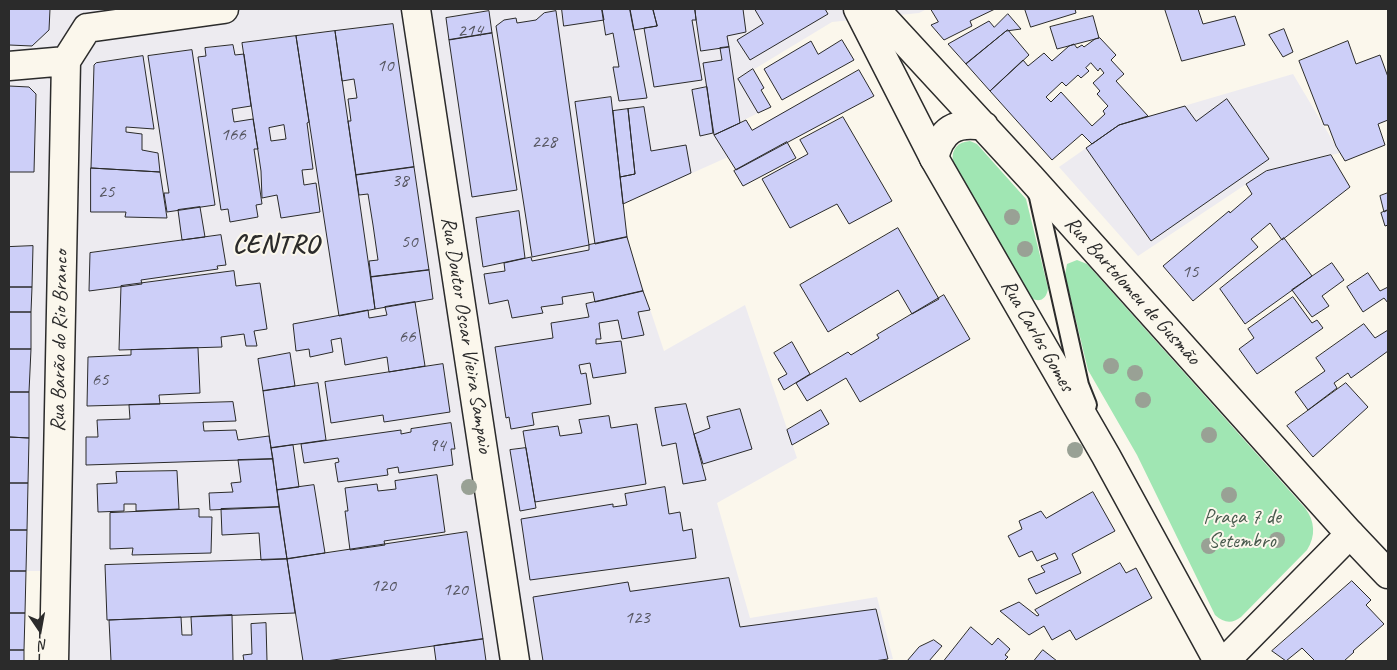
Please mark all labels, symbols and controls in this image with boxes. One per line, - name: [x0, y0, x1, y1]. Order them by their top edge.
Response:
- house number: 214: [457, 20, 483, 42]
- house number: 10: [376, 55, 394, 77]
- house number: 166: [220, 124, 246, 146]
- house number: 228: [531, 131, 557, 153]
- house number: 38: [391, 170, 409, 192]
- house number: 25: [97, 181, 115, 203]
- street label: Rua Bartolomeu de Gusmão: [1059, 212, 1205, 370]
- street label: Rua Doutor Oscar Vieira Sampaio: [435, 215, 497, 455]
- district label: CENTRO: [232, 229, 320, 261]
- house number: 50: [400, 231, 418, 253]
- street label: Rua Barão do Rio Branco: [46, 250, 74, 432]
- house number: 15: [1181, 261, 1199, 283]
- street label: Rua Carlos Gomes: [995, 276, 1079, 396]
- house number: 66: [398, 326, 416, 348]
- house number: 65: [91, 369, 109, 391]
- house number: 94: [428, 435, 446, 457]
- park label: Praça 7 de Setembro: [1203, 504, 1281, 554]
- house number: 120: [370, 575, 396, 597]
- house number: 120: [442, 579, 468, 601]
- north arrow: [15, 605, 65, 655]
- house number: 123: [624, 607, 650, 629]
- text: N: [37, 636, 49, 654]

